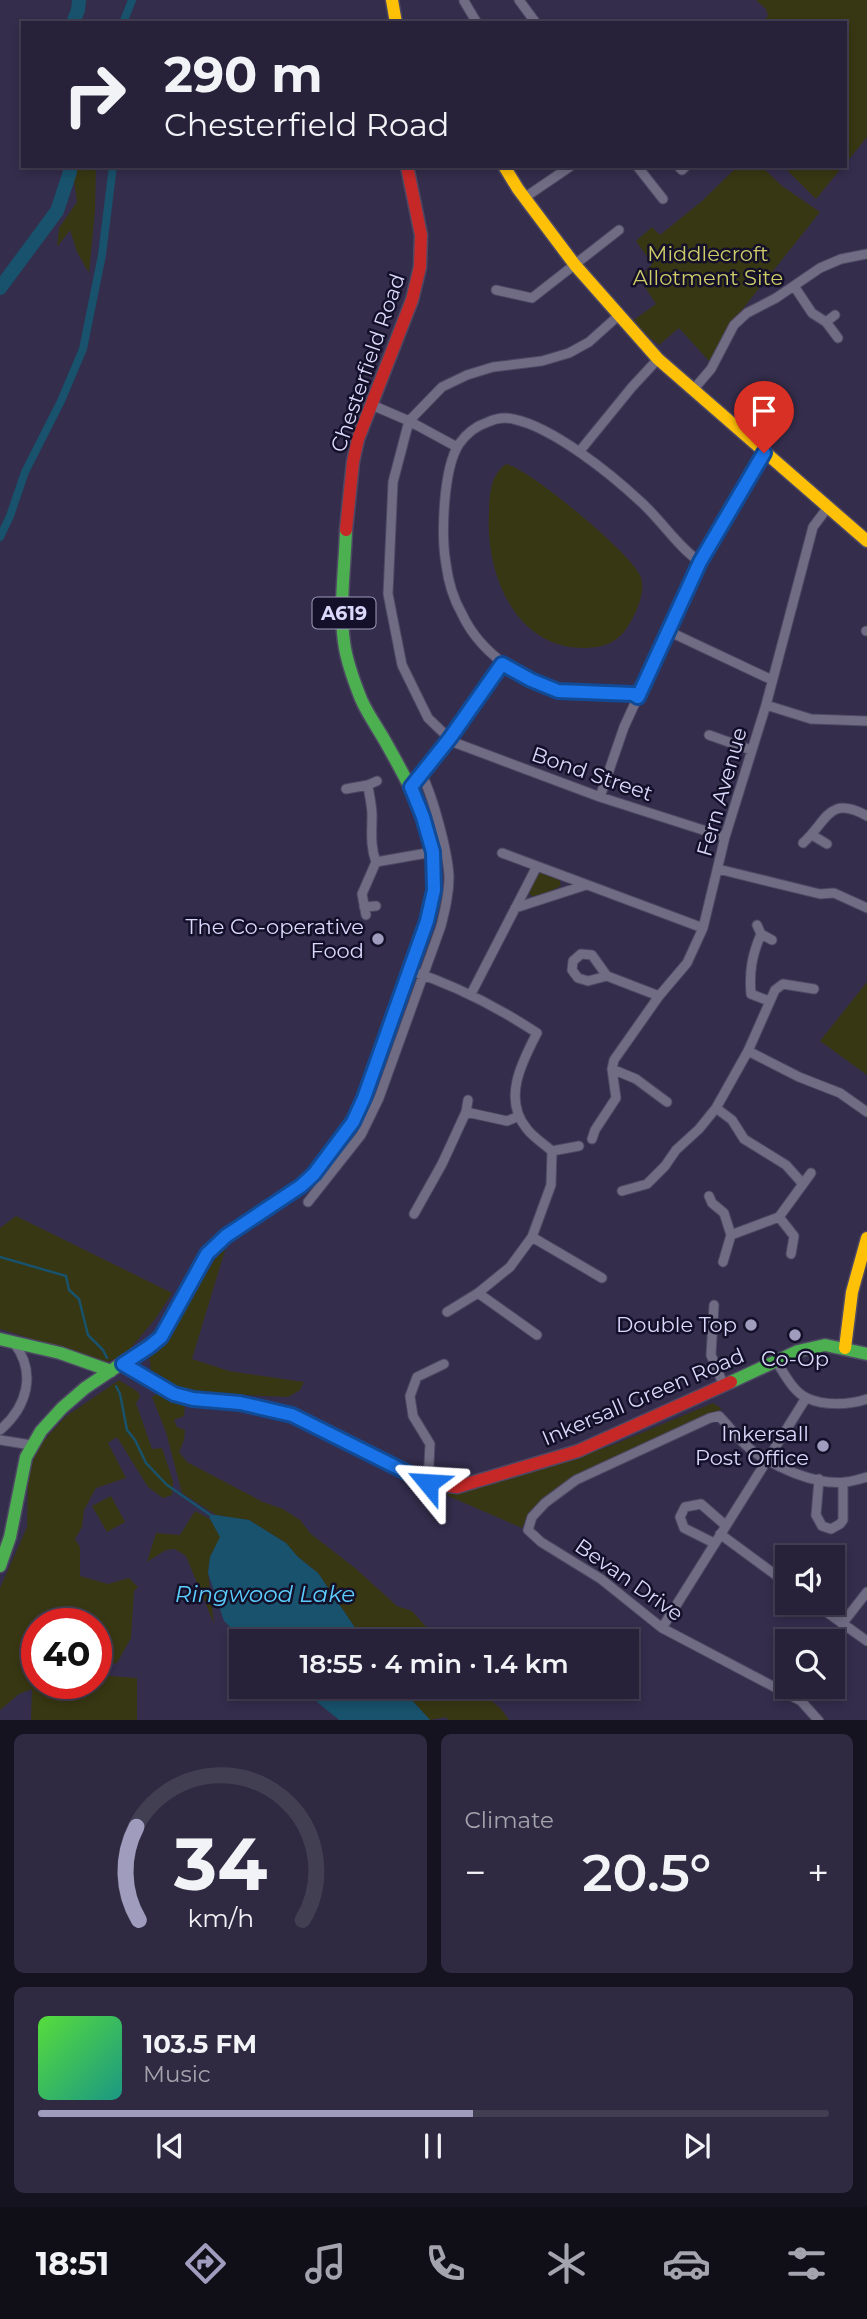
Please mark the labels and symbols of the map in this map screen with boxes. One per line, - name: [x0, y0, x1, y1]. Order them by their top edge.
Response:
- park label: Middlecroft Allotment Site: [633, 241, 783, 290]
- street label: Chesterfield Road: [325, 270, 410, 455]
- pin: [734, 381, 794, 453]
- road number: A619: [312, 598, 376, 628]
- street label: Fern Avenue: [691, 725, 752, 859]
- street label: Bond Street: [528, 741, 656, 806]
- place label: The Co-operative Food: [186, 914, 364, 963]
- marker: The Co-operative Food: [370, 931, 386, 947]
- place label: Double Top: [616, 1312, 737, 1337]
- marker: Double Top: [743, 1317, 759, 1333]
- marker: Co-Op: [787, 1327, 803, 1343]
- street label: Inkersall Green Road: [538, 1343, 748, 1451]
- place label: Co-Op: [761, 1346, 829, 1371]
- place label: Inkersall Post Office: [695, 1421, 809, 1470]
- marker: Inkersall Post Office: [815, 1438, 831, 1454]
- position arrow: [391, 1446, 465, 1520]
- street label: Bevan Drive: [570, 1533, 688, 1626]
- water label: Ringwood Lake: [175, 1580, 355, 1608]
- speed limit sign: 40: [21, 1608, 112, 1699]

